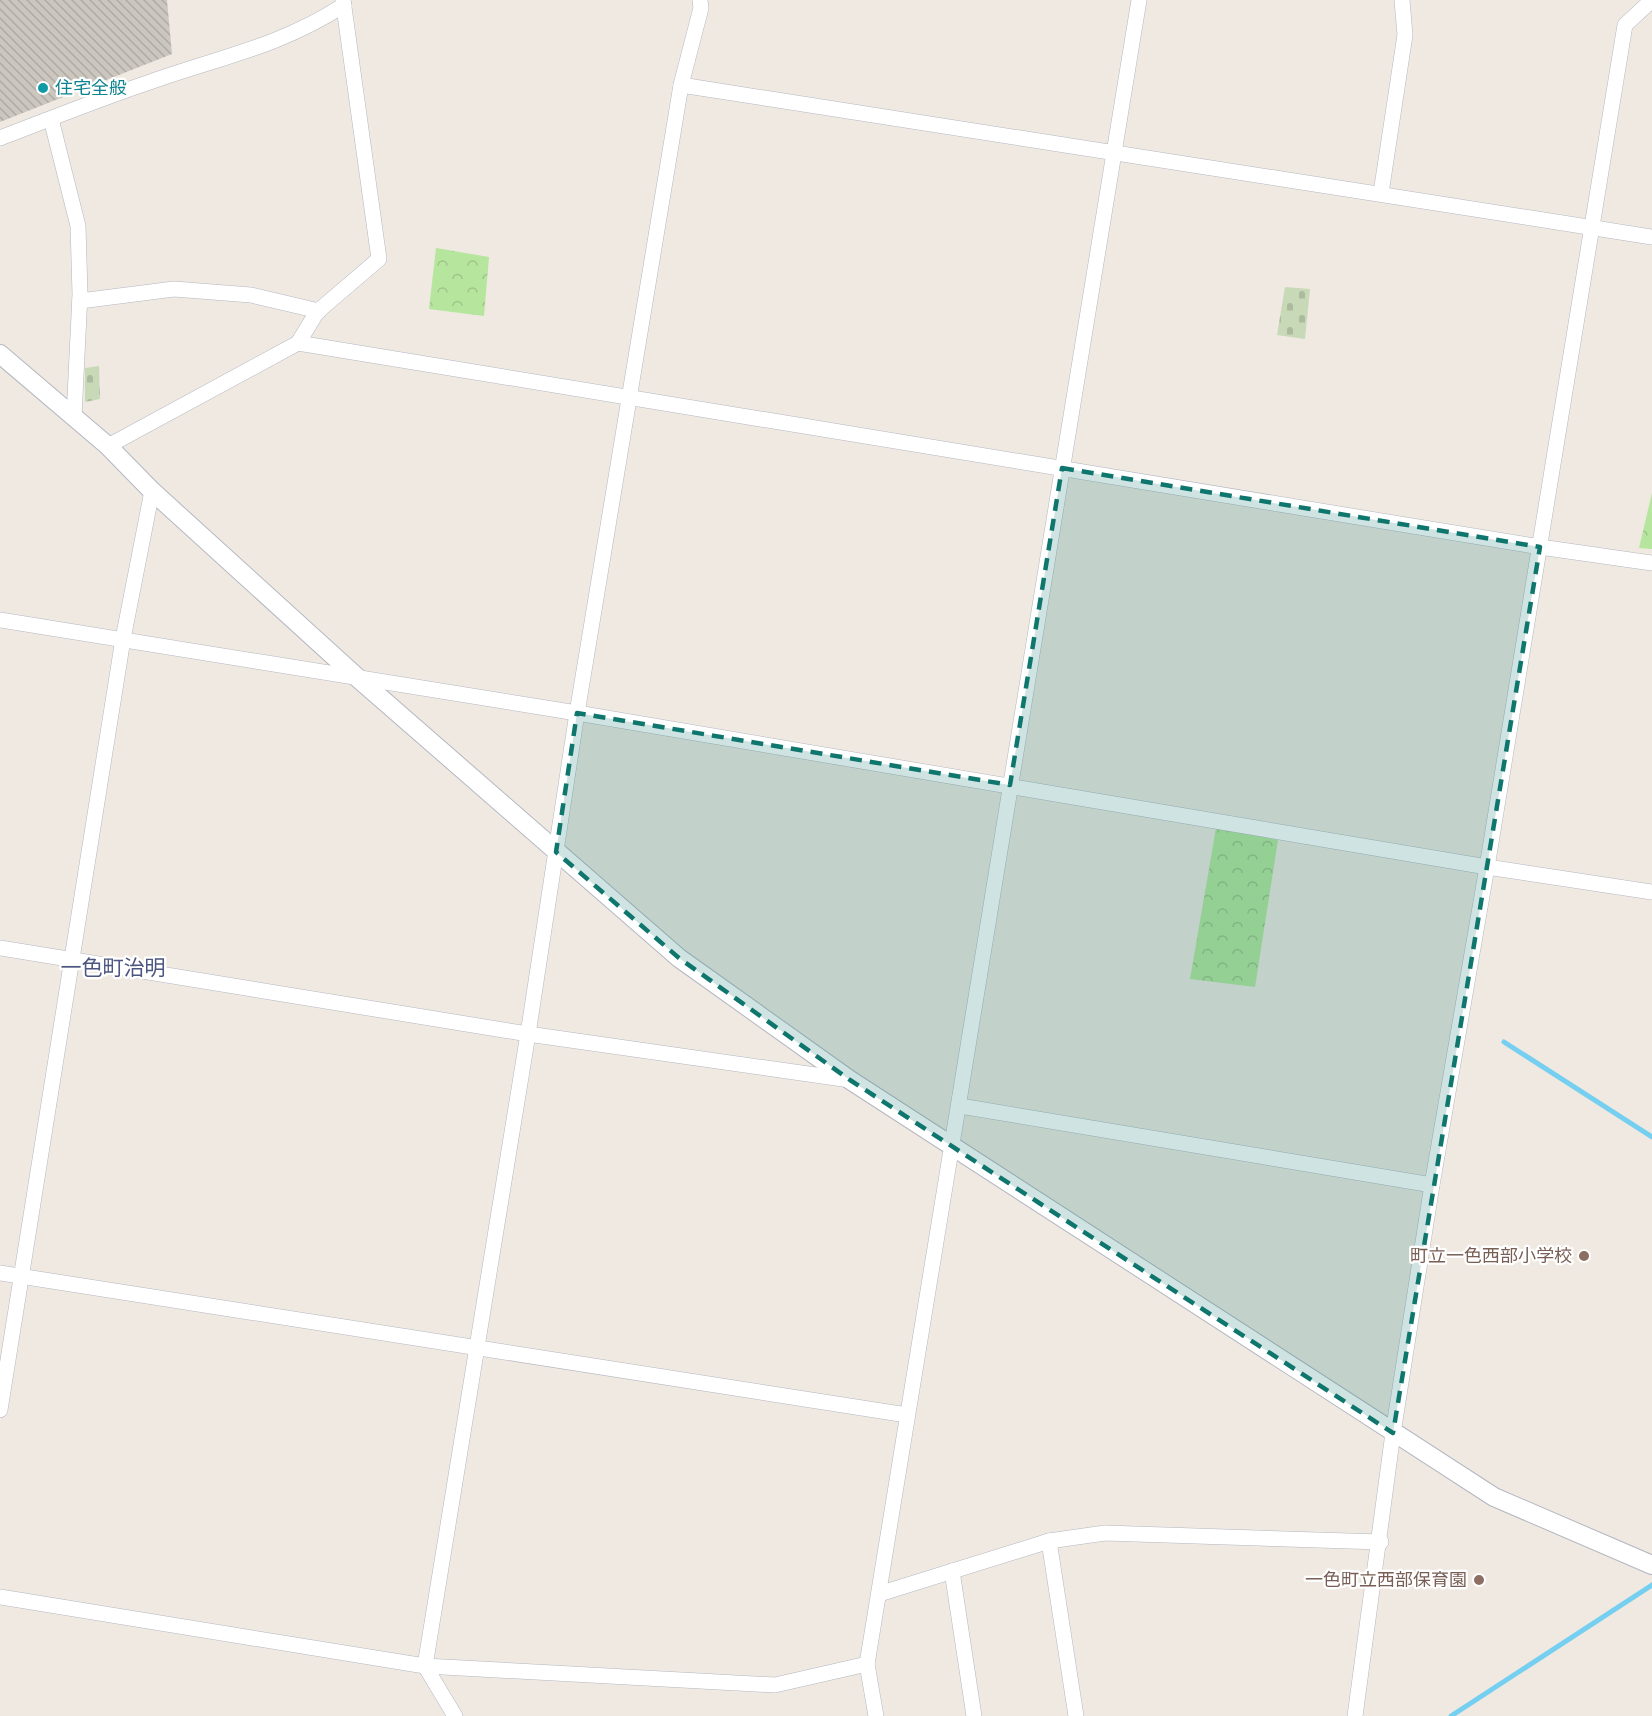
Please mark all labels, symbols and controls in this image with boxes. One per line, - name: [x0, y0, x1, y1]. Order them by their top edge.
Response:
- place label: 住宅全般: [55, 76, 127, 98]
- marker: 住宅全般: [36, 81, 50, 95]
- district label: 一色町治明: [61, 954, 166, 980]
- place label: 町立一色西部小学校: [1410, 1244, 1572, 1266]
- marker: 町立一色西部小学校: [1577, 1249, 1591, 1263]
- place label: 一色町立西部保育園: [1305, 1568, 1467, 1590]
- marker: 一色町立西部保育園: [1472, 1573, 1486, 1587]

